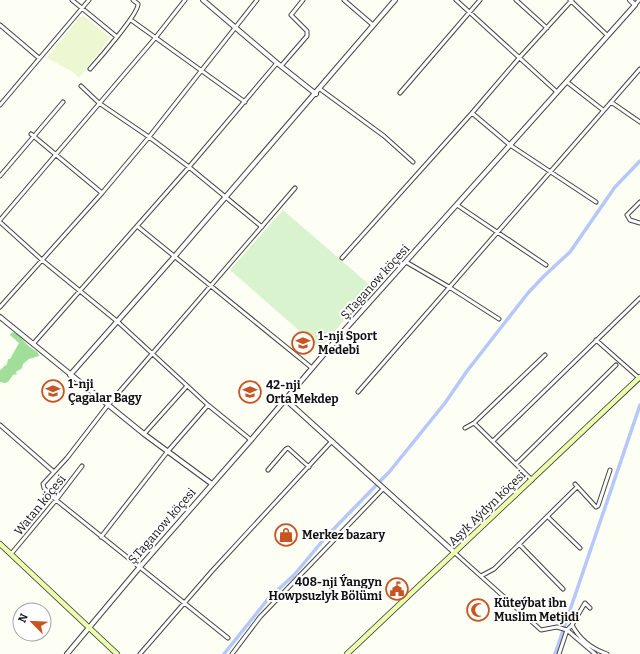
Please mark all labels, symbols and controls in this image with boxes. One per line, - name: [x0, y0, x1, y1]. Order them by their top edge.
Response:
- street label: Ş.Taganow köçesi: [338, 241, 413, 322]
- place label: 1-nji Sport Medebi: [318, 329, 378, 357]
- school or university icon: 1-nji Sport Medebi: [290, 330, 316, 356]
- place label: 1-nji Çagalar Bagy: [68, 377, 142, 405]
- school or university icon: 1-nji Çagalar Bagy: [40, 378, 66, 404]
- place label: 42-nji Orta Mekdep: [266, 378, 339, 406]
- school or university icon: 42-nji Orta Mekdep: [237, 379, 263, 405]
- street label: Aşyk Aýdyn köçesi: [446, 467, 529, 548]
- street label: Watan köçesi: [11, 472, 69, 538]
- street label: Ş.Taganow köçesi: [125, 485, 199, 567]
- shop icon: Merkez bazary: [273, 522, 299, 548]
- place label: Merkez bazary: [302, 528, 385, 542]
- place label: 408-nji Ýangyn Howpsuzlyk Bölümi: [269, 573, 382, 603]
- public building icon: 408-nji Ýangyn Howpsuzlyk Bölümi: [384, 576, 410, 602]
- place label: Küteýbat ibn Muslim Metjidi: [494, 596, 579, 625]
- mosque icon: Küteýbat ibn Muslim Metjidi: [465, 597, 491, 623]
- north arrow: [12, 602, 52, 642]
- text: N: [16, 611, 31, 625]

